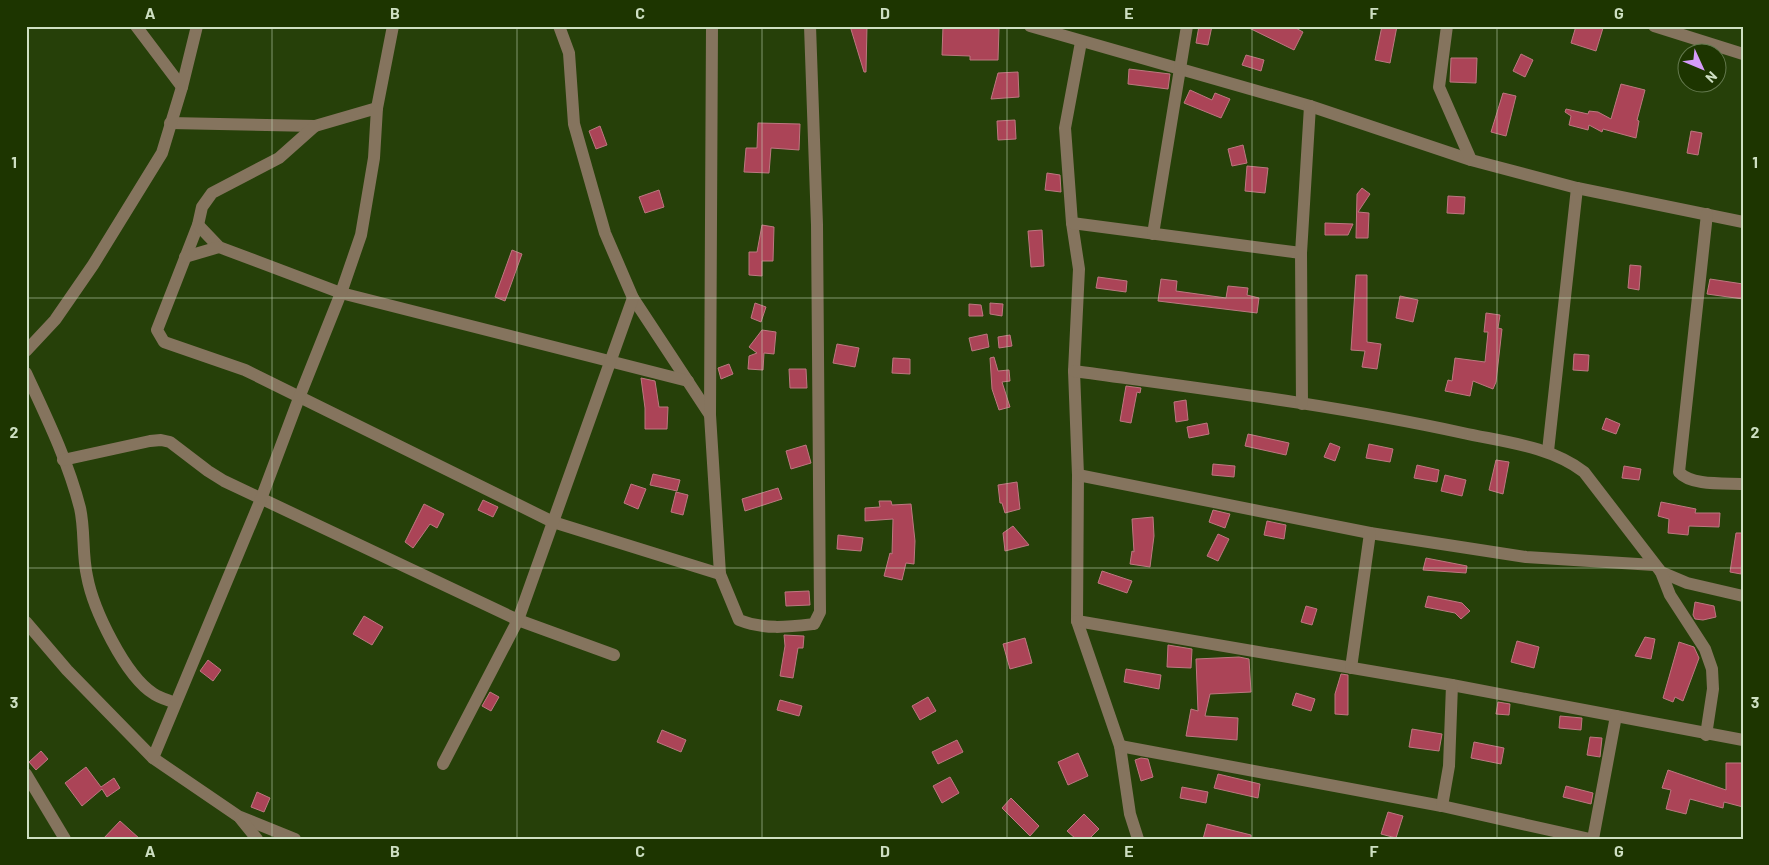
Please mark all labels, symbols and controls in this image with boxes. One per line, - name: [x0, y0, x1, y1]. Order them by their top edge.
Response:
- text: A: [145, 3, 156, 22]
- text: B: [390, 3, 400, 22]
- text: C: [635, 3, 645, 22]
- text: D: [880, 3, 890, 22]
- text: E: [1124, 3, 1134, 22]
- text: F: [1370, 3, 1379, 22]
- text: G: [1614, 3, 1624, 22]
- north arrow: [1676, 42, 1726, 92]
- text: N: [1702, 68, 1721, 87]
- text: 1: [11, 152, 17, 171]
- text: 1: [1752, 152, 1758, 171]
- text: 2: [10, 422, 19, 441]
- text: 2: [1751, 422, 1760, 441]
- text: 3: [10, 692, 18, 711]
- text: 3: [1751, 692, 1759, 711]
- text: A: [145, 841, 156, 860]
- text: B: [390, 841, 400, 860]
- text: C: [635, 841, 645, 860]
- text: D: [880, 841, 890, 860]
- text: E: [1124, 841, 1134, 860]
- text: F: [1370, 841, 1379, 860]
- text: G: [1614, 841, 1624, 860]

